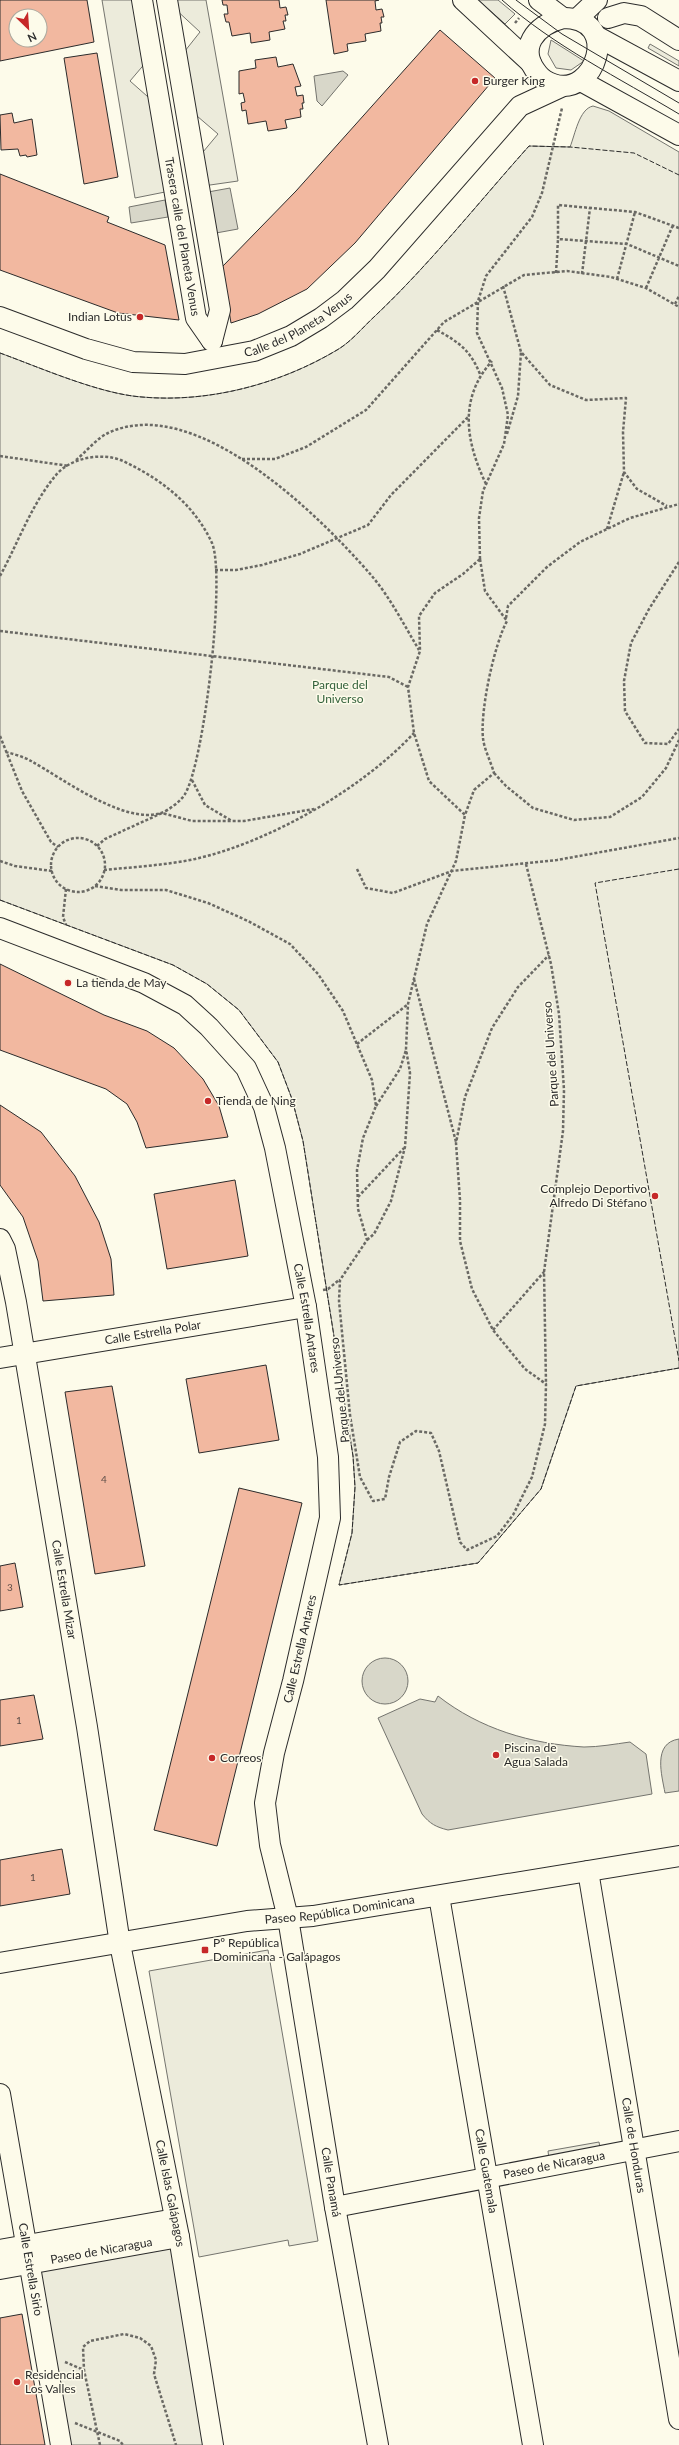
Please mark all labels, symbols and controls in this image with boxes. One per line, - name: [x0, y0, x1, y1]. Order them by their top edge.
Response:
- north arrow: [8, 8, 48, 48]
- text: N: [26, 30, 39, 45]
- place label: Burger King: [483, 73, 545, 88]
- marker: Burger King: [470, 76, 480, 86]
- street label: Trasera calle del Planeta Venus: [162, 156, 204, 317]
- street label: Calle del Planeta Venus: [243, 289, 355, 360]
- place label: Indian Lotus: [68, 309, 132, 324]
- marker: Indian Lotus: [135, 312, 145, 322]
- park label: Parque del Universo: [312, 677, 368, 706]
- place label: La tienda de May: [76, 975, 167, 990]
- marker: La tienda de May: [63, 978, 73, 988]
- street label: Parque del Universo: [539, 1001, 562, 1107]
- place label: Tienda de Ning: [216, 1093, 296, 1108]
- marker: Tienda de Ning: [203, 1096, 213, 1106]
- place label: Complejo Deportivo Alfredo Di Stéfano: [540, 1181, 647, 1210]
- marker: Complejo Deportivo Alfredo Di Stéfano: [650, 1191, 660, 1201]
- street label: Calle Estrella Antares: [291, 1262, 324, 1374]
- street label: Calle Estrella Polar: [103, 1317, 203, 1347]
- street label: Parque del Universo: [326, 1336, 352, 1443]
- house number: 4: [101, 1473, 107, 1485]
- street label: Calle Estrella Mizar: [49, 1539, 80, 1641]
- house number: 3: [7, 1581, 13, 1593]
- street label: Calle Estrella Antares: [280, 1593, 319, 1705]
- house number: 1: [16, 1714, 22, 1726]
- place label: Piscina de Agua Salada: [504, 1740, 568, 1769]
- place label: Correos: [220, 1750, 262, 1765]
- marker: Piscina de Agua Salada: [491, 1750, 501, 1760]
- marker: Correos: [207, 1753, 217, 1763]
- house number: 1: [30, 1871, 36, 1883]
- street label: Paseo República Dominicana: [264, 1891, 416, 1927]
- place label: Pº República Dominicana - Galápagos: [213, 1935, 340, 1964]
- marker: Pº República Dominicana - Galápagos: [200, 1945, 210, 1955]
- street label: Calle de Honduras: [619, 2096, 649, 2194]
- street label: Calle Guatemala: [472, 2127, 501, 2214]
- street label: Calle Islas Galápagos: [153, 2138, 188, 2248]
- street label: Calle Panamá: [318, 2146, 345, 2218]
- street label: Paseo de Nicaragua: [502, 2147, 606, 2182]
- street label: Calle Estrella Sirio: [16, 2222, 46, 2317]
- street label: Paseo de Nicaragua: [49, 2234, 154, 2267]
- place label: Residencial Los Valles: [25, 2367, 84, 2396]
- marker: Residencial Los Valles: [12, 2377, 22, 2387]

